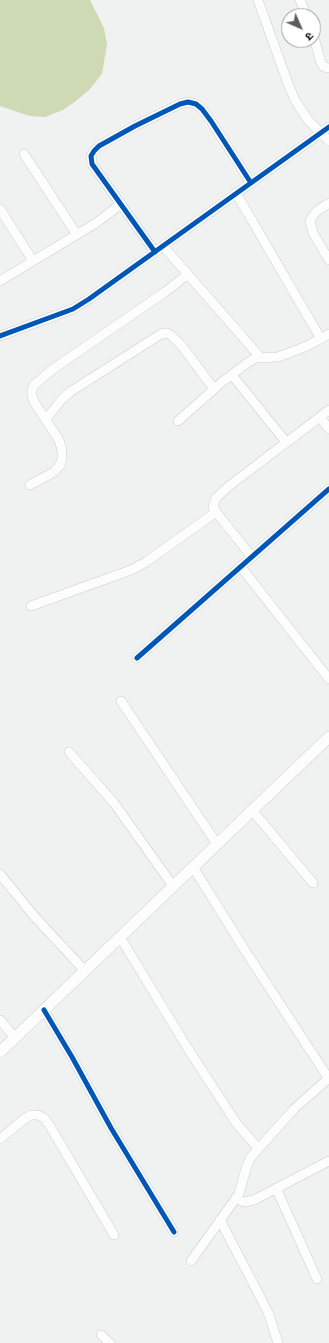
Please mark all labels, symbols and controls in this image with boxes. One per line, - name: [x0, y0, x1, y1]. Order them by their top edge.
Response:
- north arrow: [281, 8, 321, 48]
- text: उ: [302, 29, 316, 43]

